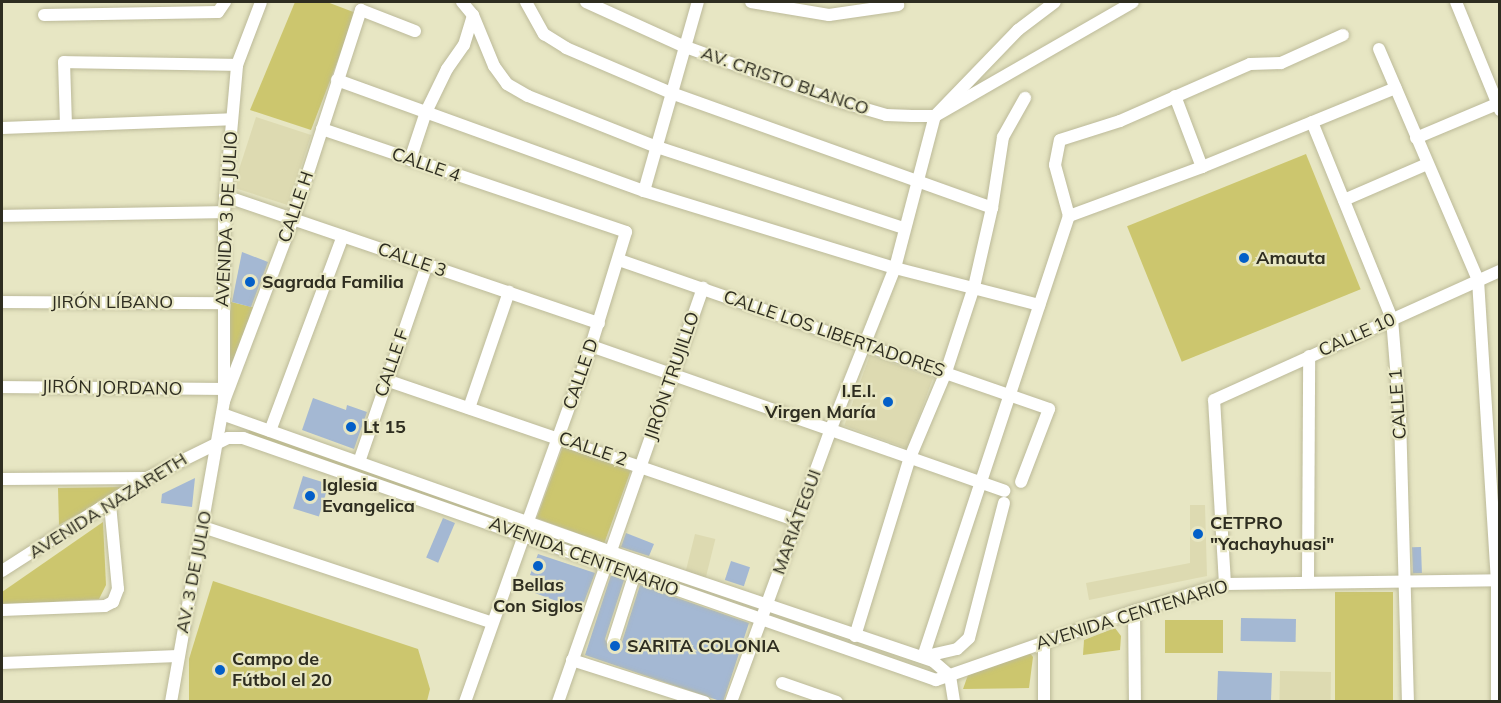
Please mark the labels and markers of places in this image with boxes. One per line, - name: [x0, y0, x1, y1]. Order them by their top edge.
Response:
- place label: Amauta: [1256, 247, 1326, 269]
- marker: Amauta: [1237, 251, 1251, 265]
- place label: Sagrada Familia: [262, 271, 404, 293]
- marker: Sagrada Familia: [243, 275, 257, 289]
- place label: I.E.I. Virgen María: [765, 381, 876, 424]
- marker: I.E.I. Virgen María: [881, 395, 895, 409]
- place label: Lt 15: [363, 416, 406, 438]
- marker: Lt 15: [344, 420, 358, 434]
- place label: Iglesia Evangelica: [322, 475, 415, 518]
- marker: Iglesia Evangelica: [303, 489, 317, 503]
- place label: CETPRO "Yachayhuasi": [1210, 513, 1334, 556]
- marker: CETPRO "Yachayhuasi": [1191, 527, 1205, 541]
- marker: Bellas Con Siglos: [531, 559, 545, 573]
- place label: Bellas Con Siglos: [493, 575, 583, 618]
- place label: SARITA COLONIA: [627, 635, 780, 657]
- marker: SARITA COLONIA: [608, 639, 622, 653]
- place label: Campo de Fútbol el 20: [232, 649, 332, 692]
- marker: Campo de Fútbol el 20: [213, 663, 227, 677]

